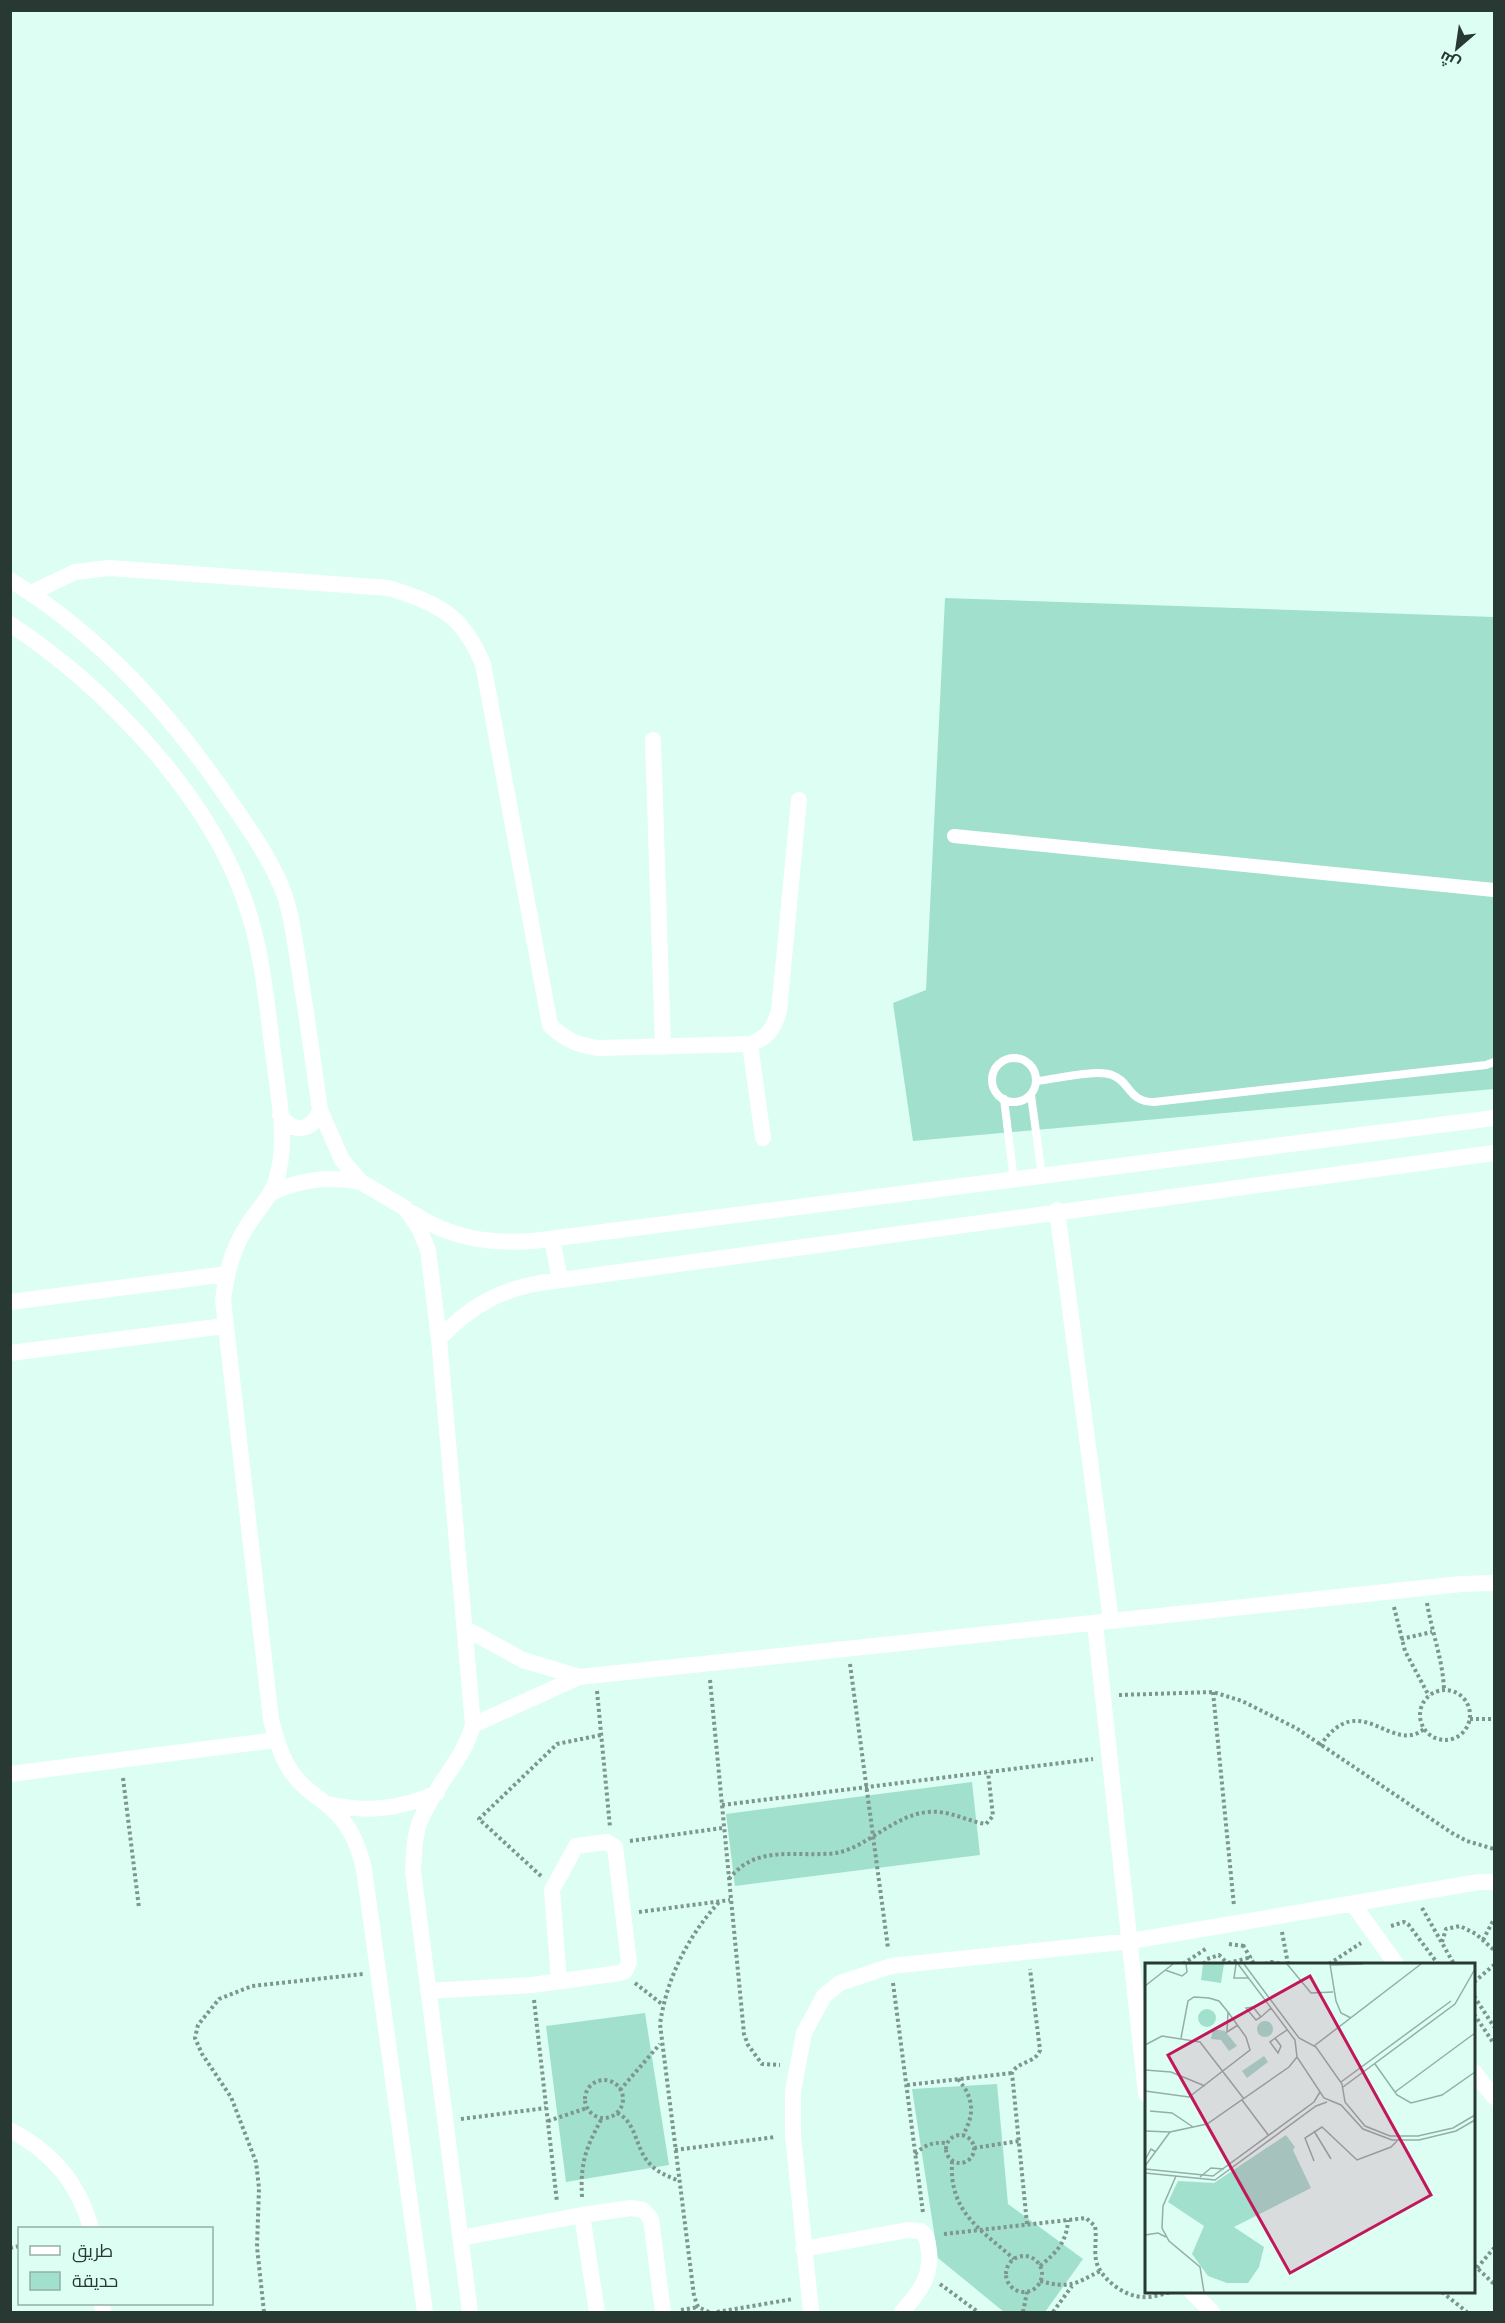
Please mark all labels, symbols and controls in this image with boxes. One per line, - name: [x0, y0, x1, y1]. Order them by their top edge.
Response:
- north arrow: [1427, 18, 1487, 78]
- text: ش: [1435, 47, 1464, 76]
- inset map: [1145, 1963, 1475, 2293]
- legend: [18, 2227, 213, 2305]
- text: طريق: [72, 2238, 113, 2263]
- text: حديقة: [72, 2268, 118, 2292]

